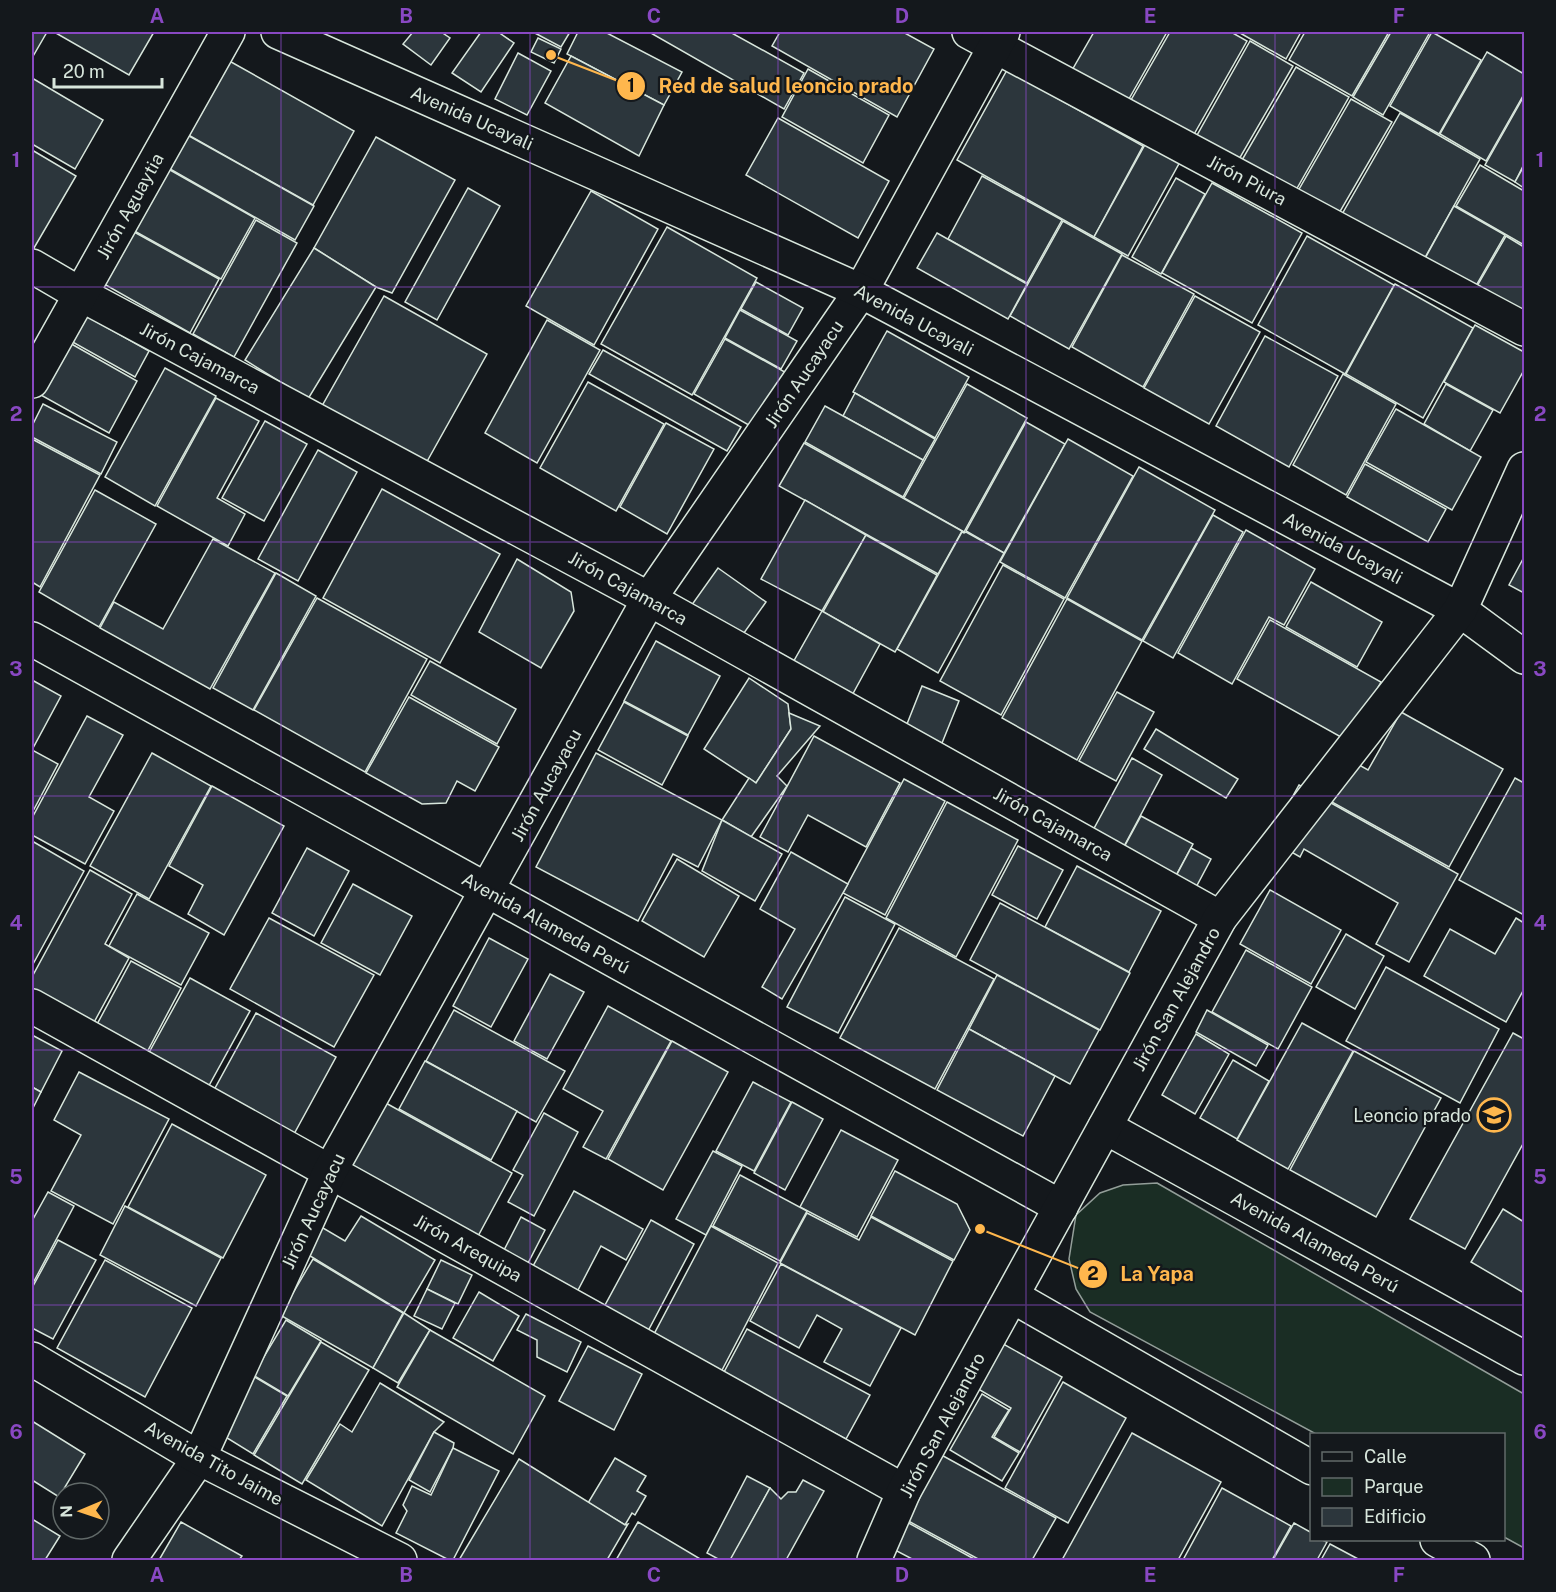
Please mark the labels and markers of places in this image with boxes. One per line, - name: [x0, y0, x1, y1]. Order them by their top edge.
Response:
- callout: Red de salud leoncio prado: [616, 67, 926, 105]
- school or university icon: Leoncio prado: [1476, 1097, 1512, 1133]
- place label: Leoncio prado: [1353, 1105, 1471, 1126]
- callout: La Yapa: [1078, 1255, 1206, 1293]

